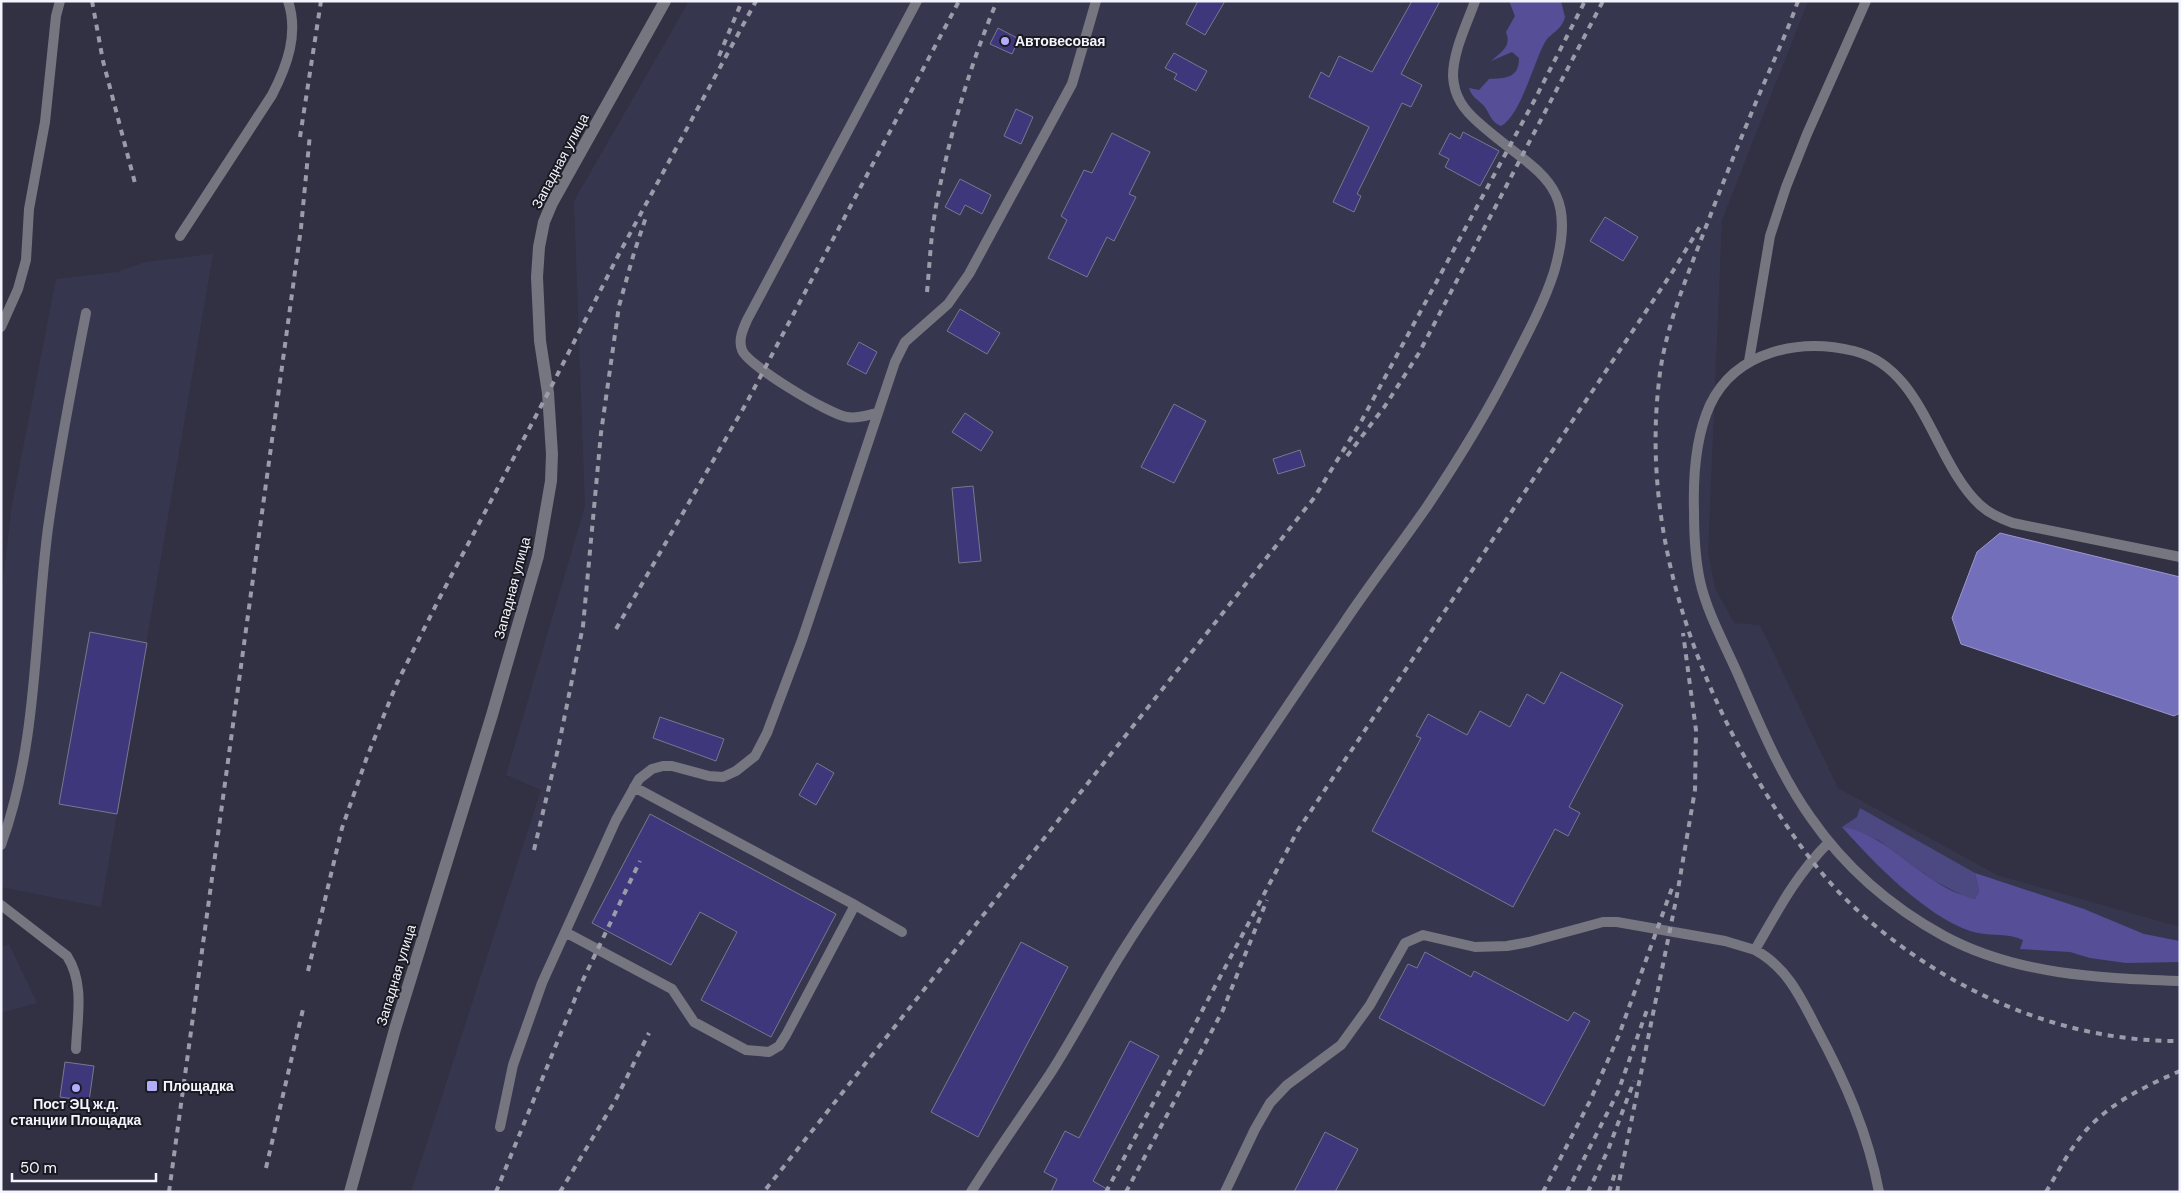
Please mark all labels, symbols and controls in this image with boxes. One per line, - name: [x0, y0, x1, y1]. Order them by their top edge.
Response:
- place label: Автовесовая: [1015, 32, 1106, 50]
- marker: Автовесовая: [999, 35, 1011, 47]
- street label: Западная улица: [527, 110, 593, 212]
- street label: Западная улица: [490, 535, 534, 641]
- street label: Западная улица: [372, 922, 420, 1028]
- place label: Площадка: [163, 1077, 234, 1095]
- marker: Площадка: [145, 1079, 159, 1093]
- marker: Пост ЭЦ ж.д. станции Площадка: [70, 1082, 82, 1094]
- place label: Пост ЭЦ ж.д. станции Площадка: [11, 1095, 142, 1129]
- scale bar: [12, 1150, 156, 1182]
- text: 50 m: [20, 1158, 57, 1178]

